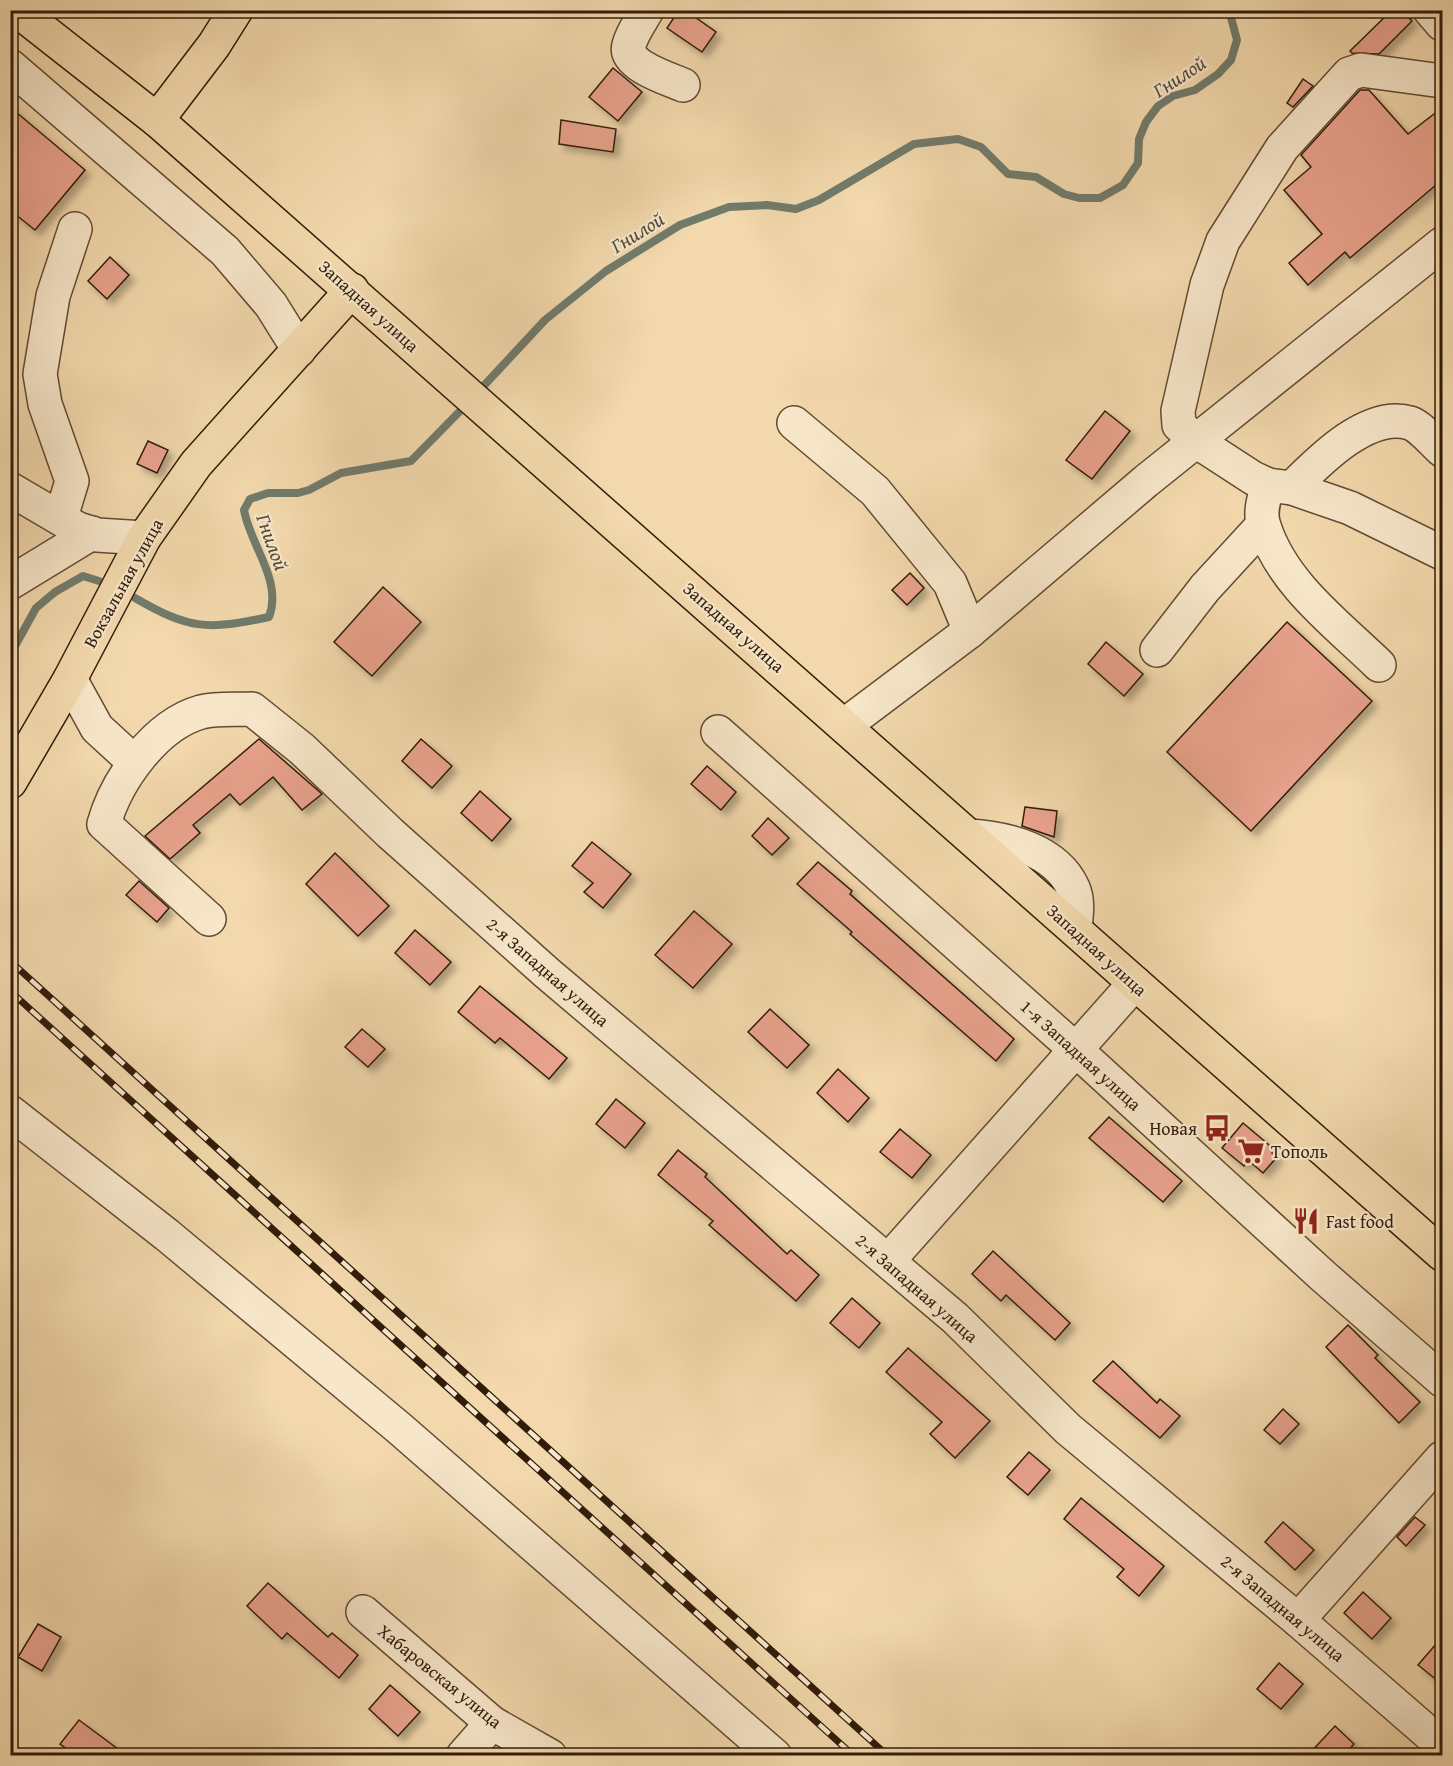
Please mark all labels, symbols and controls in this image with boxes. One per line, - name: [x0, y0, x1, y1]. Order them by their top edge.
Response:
- water label: Гнилой: [1146, 48, 1211, 105]
- water label: Гнилой: [604, 204, 670, 260]
- street label: Западная улица: [313, 253, 426, 359]
- water label: Гнилой: [249, 509, 297, 574]
- street label: Вокзальная улица: [76, 513, 170, 653]
- street label: Западная улица: [677, 575, 791, 679]
- street label: Западная улица: [1041, 897, 1154, 1003]
- street label: 2-я Западная улица: [481, 911, 616, 1033]
- street label: 1-я Западная улица: [1014, 993, 1148, 1117]
- bus stop icon: Новая: [1202, 1113, 1232, 1143]
- place label: Новая: [1149, 1115, 1197, 1142]
- supermarket icon: Тополь: [1236, 1136, 1266, 1166]
- place label: Тополь: [1271, 1138, 1328, 1165]
- restaurant icon: Fast food: [1291, 1206, 1321, 1236]
- place label: Fast food: [1326, 1208, 1394, 1235]
- street label: 2-я Западная улица: [850, 1227, 985, 1349]
- street label: 2-я Западная улица: [1215, 1548, 1351, 1668]
- street label: Хабаровская улица: [372, 1617, 508, 1735]

